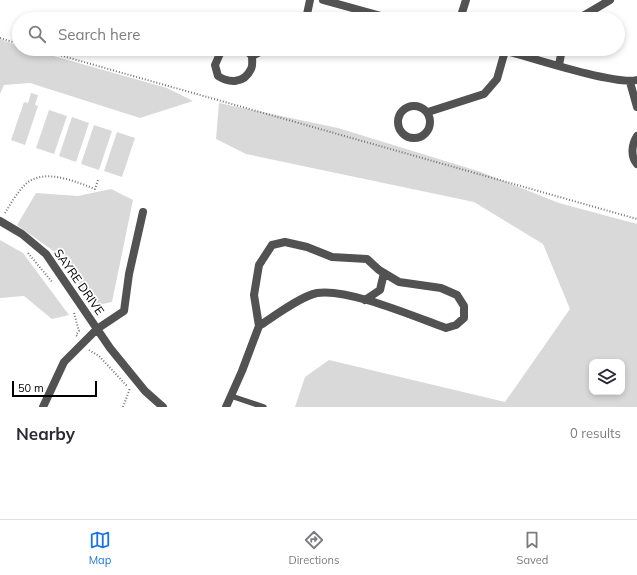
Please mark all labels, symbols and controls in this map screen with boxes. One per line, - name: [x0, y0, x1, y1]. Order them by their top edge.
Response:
- search box: [12, 12, 625, 56]
- icon: search: [26, 23, 48, 45]
- text: Search here: [58, 25, 140, 44]
- street label: SAYRE DRIVE: [51, 246, 108, 318]
- map controls: [589, 359, 625, 395]
- button: layers: [589, 359, 625, 395]
- scale bar: [12, 379, 97, 398]
- text: 50 m: [18, 381, 44, 395]
- text: Nearby: [16, 423, 75, 444]
- text: 0 results: [570, 425, 621, 441]
- tab: Map: [89, 529, 111, 567]
- tab: Directions: [289, 529, 339, 567]
- tab: Saved: [517, 529, 548, 567]

